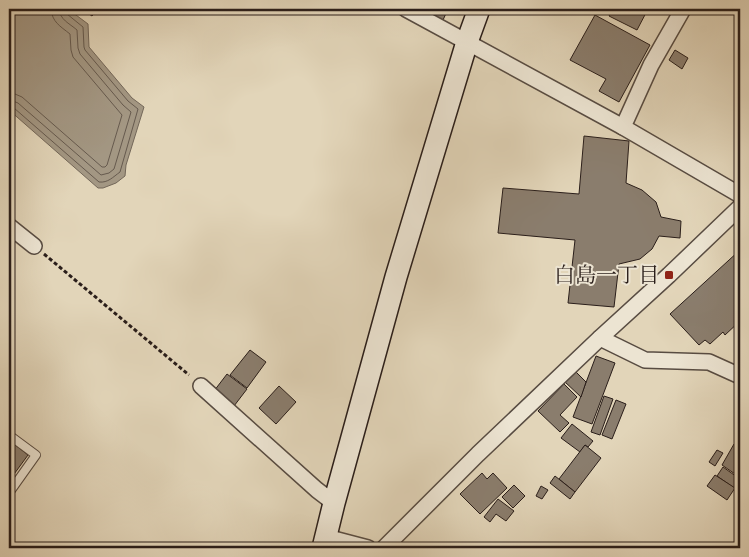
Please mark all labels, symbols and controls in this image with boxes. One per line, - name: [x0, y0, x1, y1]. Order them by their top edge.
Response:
- place label: 白島一丁目: [554, 261, 659, 290]
- marker: 白島一丁目: [663, 269, 675, 281]

